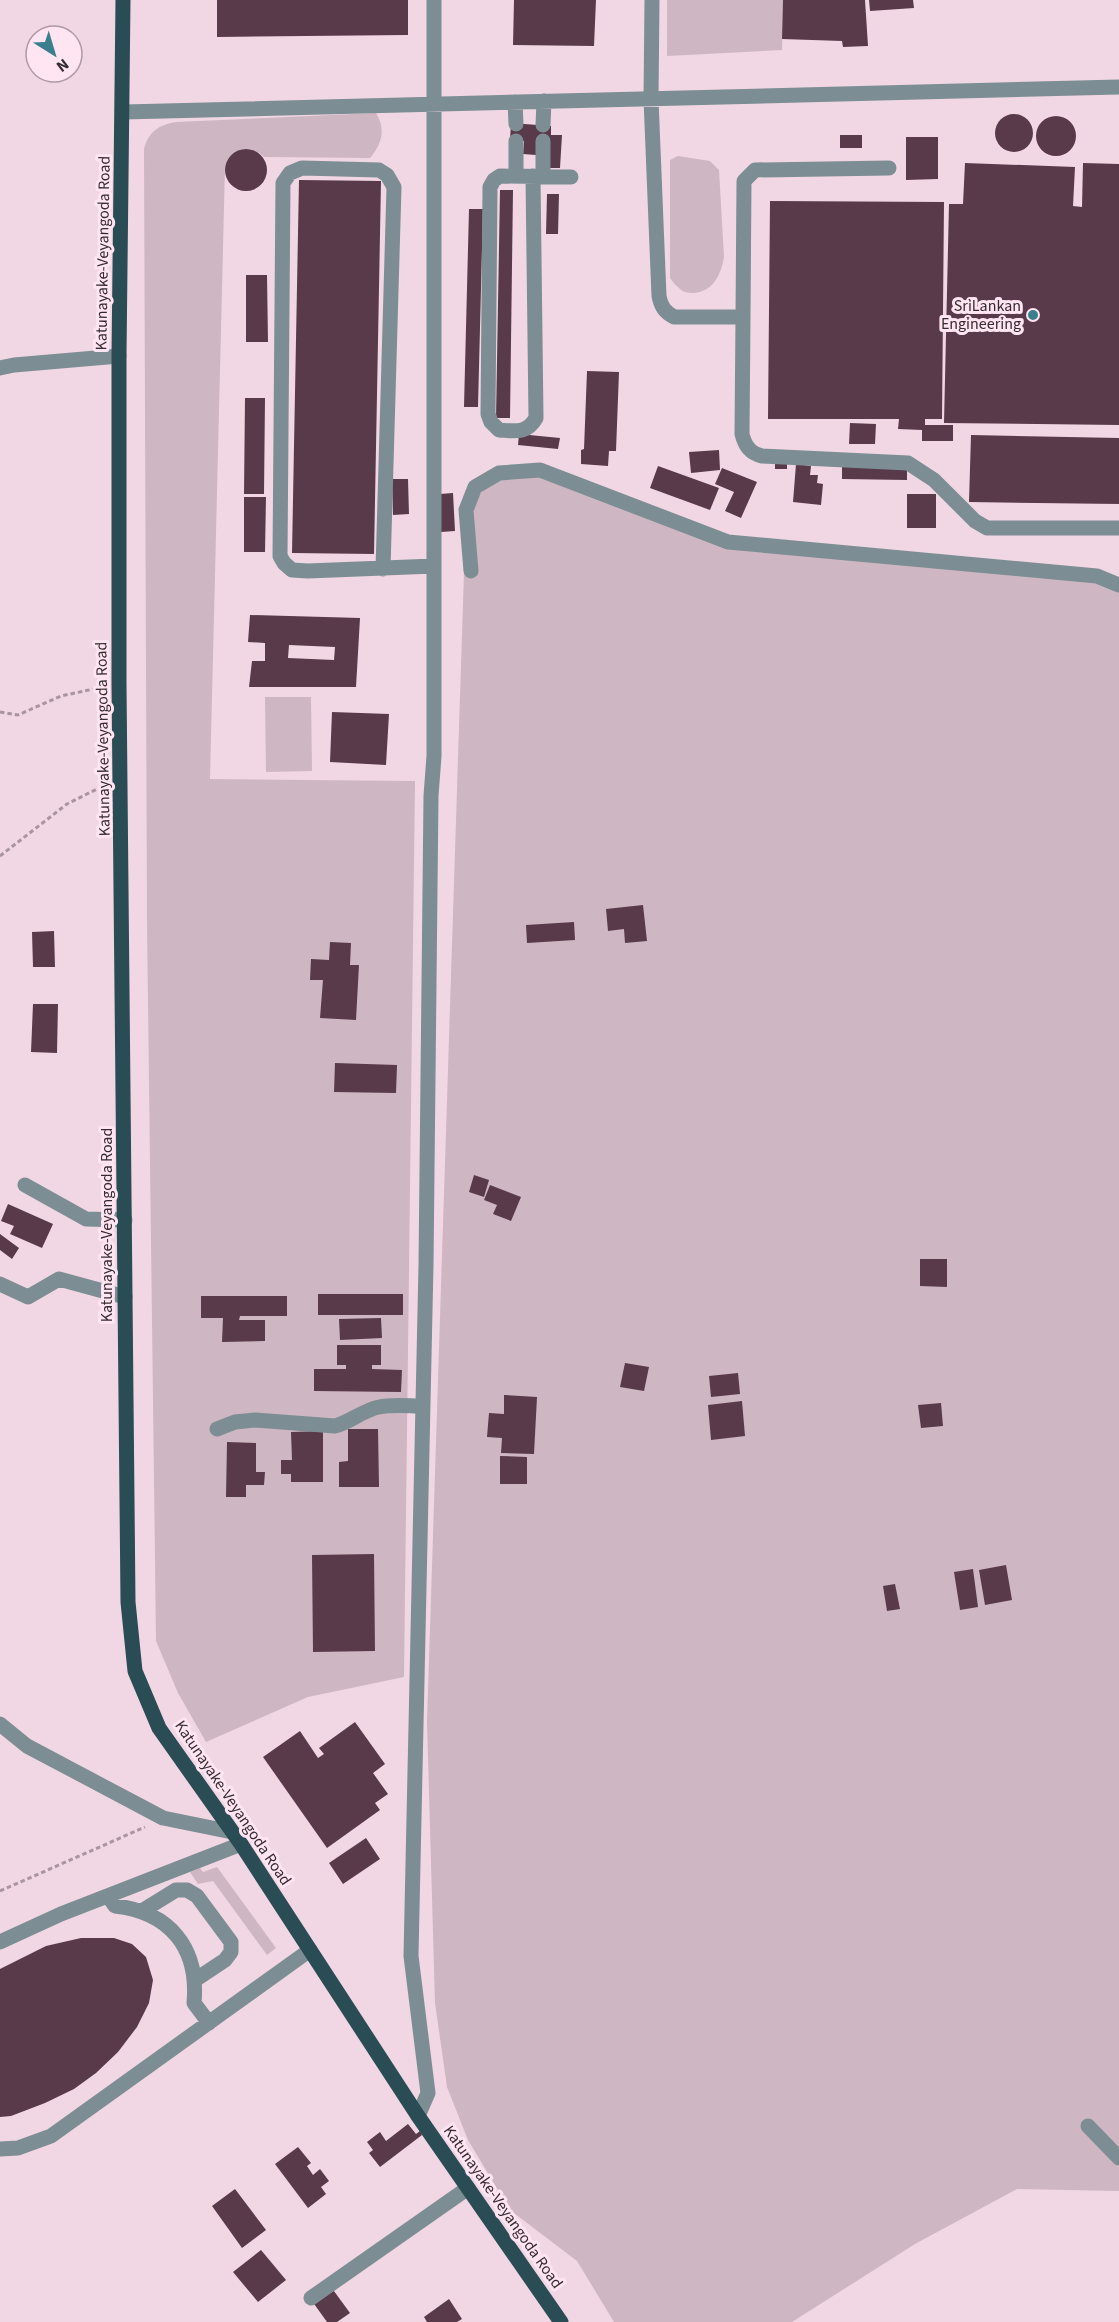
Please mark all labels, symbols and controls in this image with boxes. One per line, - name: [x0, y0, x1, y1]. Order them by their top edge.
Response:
- north arrow: [24, 24, 84, 84]
- text: N: [52, 53, 73, 77]
- street label: Katunayake-Veyangoda Road: [90, 155, 116, 351]
- place label: SriLankan Engineering: [941, 295, 1021, 335]
- marker: SriLankan Engineering: [1026, 308, 1040, 322]
- street label: Katunayake-Veyangoda Road: [90, 641, 116, 837]
- street label: Katunayake-Veyangoda Road: [96, 1128, 118, 1322]
- street label: Katunayake-Veyangoda Road: [169, 1716, 297, 1890]
- street label: Katunayake-Veyangoda Road: [438, 2121, 568, 2293]

